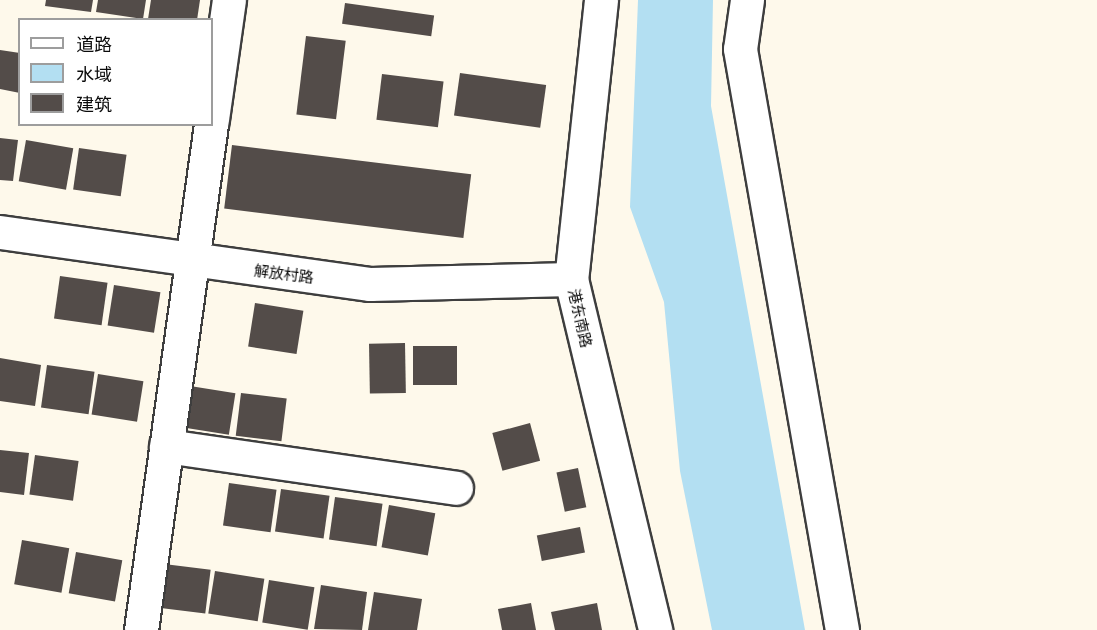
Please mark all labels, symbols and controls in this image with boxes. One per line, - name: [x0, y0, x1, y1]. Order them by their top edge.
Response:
- legend: [18, 18, 213, 126]
- text: 道路: [76, 30, 112, 57]
- text: 水域: [76, 60, 112, 87]
- text: 建筑: [76, 90, 112, 117]
- street label: 解放村路: [253, 260, 315, 286]
- street label: 港东南路: [565, 287, 597, 349]

